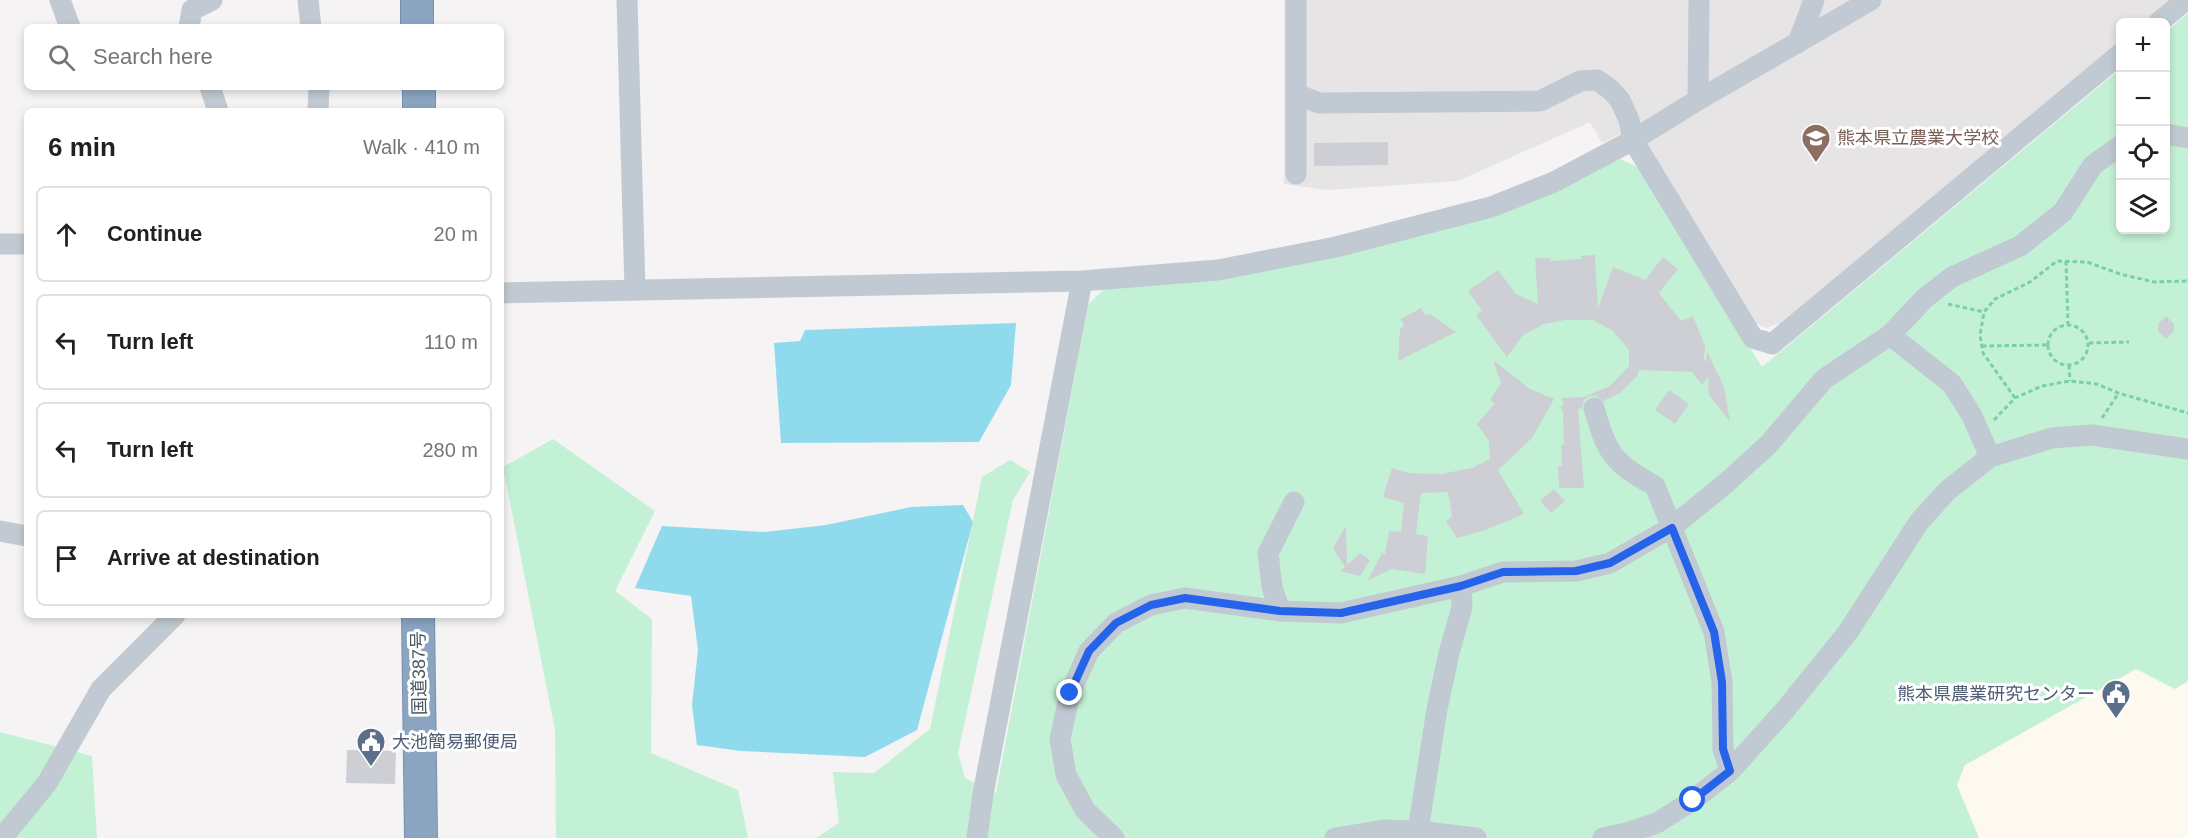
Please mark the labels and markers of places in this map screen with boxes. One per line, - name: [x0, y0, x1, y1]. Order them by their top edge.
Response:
- school or university icon: 熊本県立農業大学校: [1800, 122, 1832, 164]
- place label: 熊本県立農業大学校: [1837, 128, 1999, 148]
- public building icon: 熊本県農業研究センター: [2100, 678, 2132, 720]
- place label: 熊本県農業研究センター: [1897, 684, 2095, 704]
- public building icon: 大池簡易郵便局: [355, 726, 387, 768]
- place label: 大池簡易郵便局: [392, 732, 518, 752]

